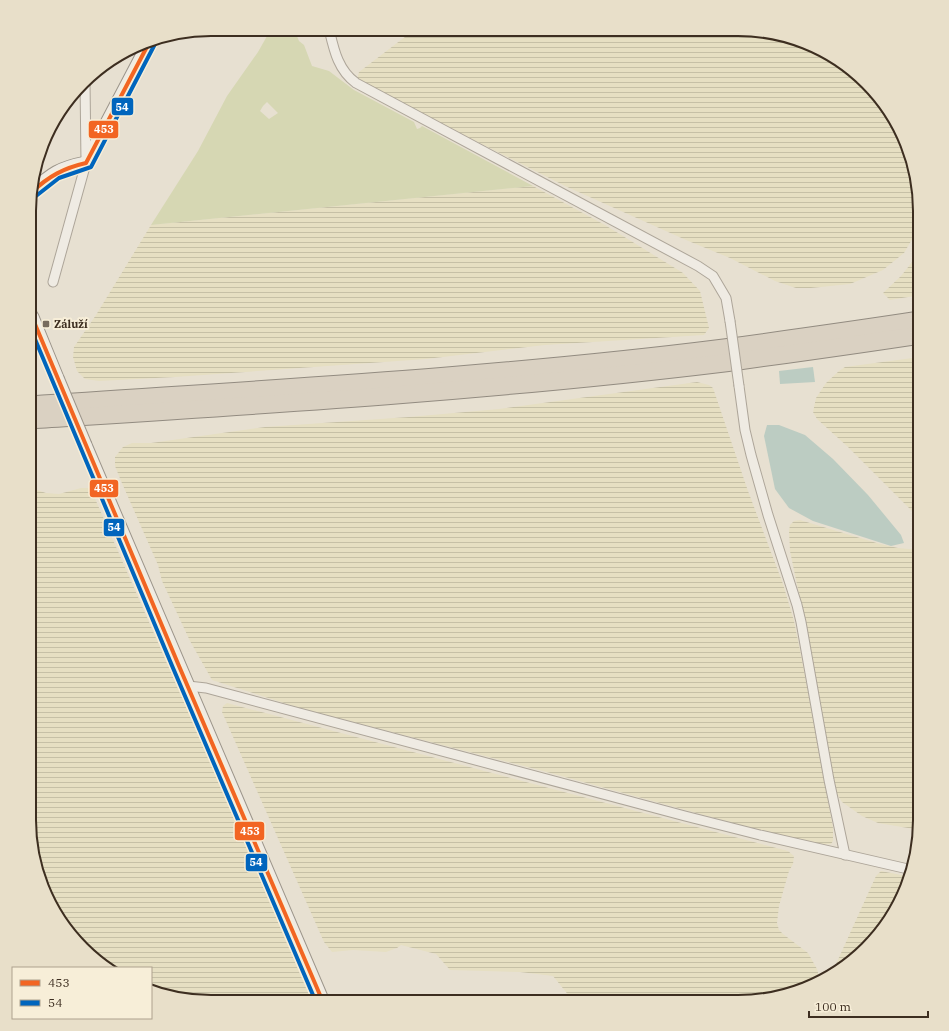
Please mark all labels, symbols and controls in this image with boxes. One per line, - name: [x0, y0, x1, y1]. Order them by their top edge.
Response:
- line badge: 54: [111, 97, 134, 116]
- text: 54: [115, 100, 129, 114]
- line badge: 453: [88, 120, 119, 139]
- text: 453: [94, 122, 114, 136]
- place label: Záluží: [54, 317, 88, 331]
- marker: Záluží: [41, 319, 51, 329]
- line badge: 453: [89, 479, 119, 498]
- text: 453: [94, 481, 114, 495]
- line badge: 54: [103, 518, 125, 537]
- text: 54: [107, 520, 121, 534]
- line badge: 453: [234, 821, 265, 841]
- text: 453: [240, 824, 260, 838]
- line badge: 54: [245, 853, 268, 872]
- text: 54: [249, 855, 263, 869]
- legend: [12, 967, 152, 1019]
- text: 453: [48, 975, 70, 990]
- scale bar: [809, 993, 928, 1019]
- text: 54: [48, 995, 62, 1010]
- text: 100 m: [815, 999, 851, 1014]

